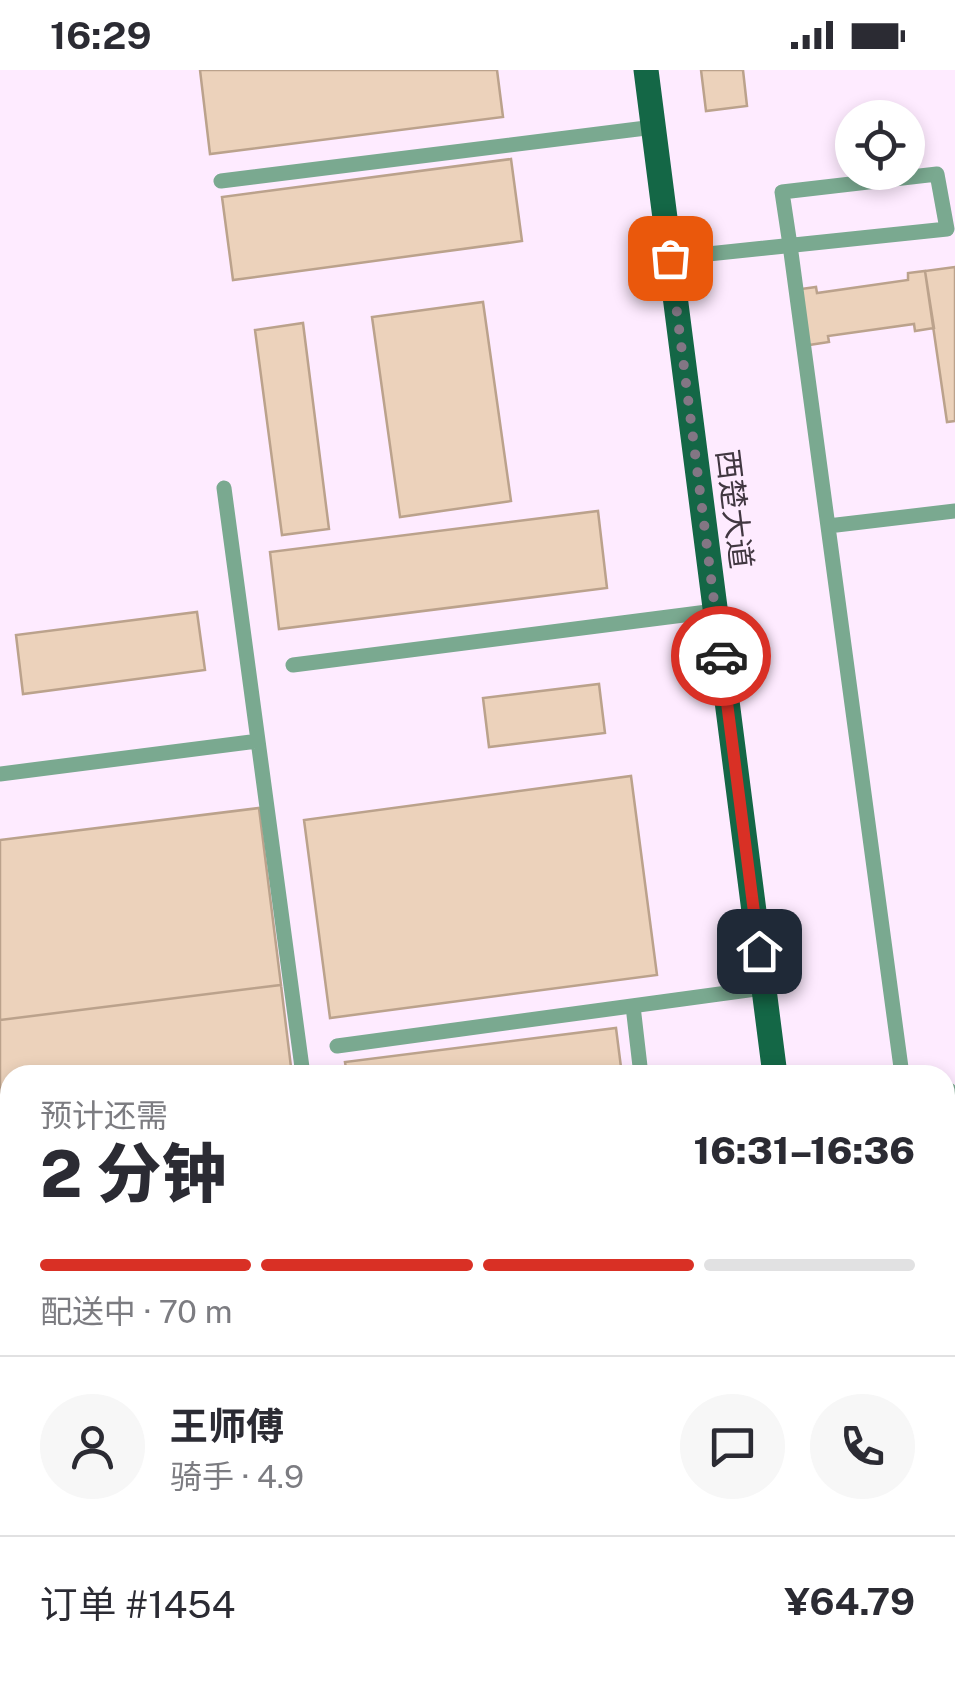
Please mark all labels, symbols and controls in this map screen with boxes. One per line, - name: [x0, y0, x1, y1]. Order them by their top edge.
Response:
- text: 16:29: [50, 13, 152, 58]
- map controls: [835, 100, 925, 190]
- button: locate: [835, 100, 925, 190]
- pin: [628, 216, 713, 301]
- icon: bag: [643, 231, 698, 286]
- street label: 西楚大道: [710, 447, 760, 571]
- courier: [671, 606, 771, 706]
- icon: car: [694, 629, 749, 684]
- pin: [717, 909, 802, 994]
- icon: home: [732, 924, 787, 979]
- text: 预计还需: [40, 1097, 168, 1134]
- text: 16:31–16:36: [693, 1128, 915, 1173]
- text: 2 分钟: [40, 1135, 227, 1212]
- text: 配送中 · 70 m: [40, 1293, 232, 1330]
- button: person: [40, 1394, 145, 1499]
- button: chat: [680, 1394, 785, 1499]
- button: phone: [810, 1394, 915, 1499]
- text: 王师傅: [170, 1404, 284, 1449]
- text: 骑手 · 4.9: [170, 1458, 304, 1495]
- text: ¥64.79: [784, 1579, 915, 1624]
- text: 订单 #1454: [40, 1582, 235, 1627]

